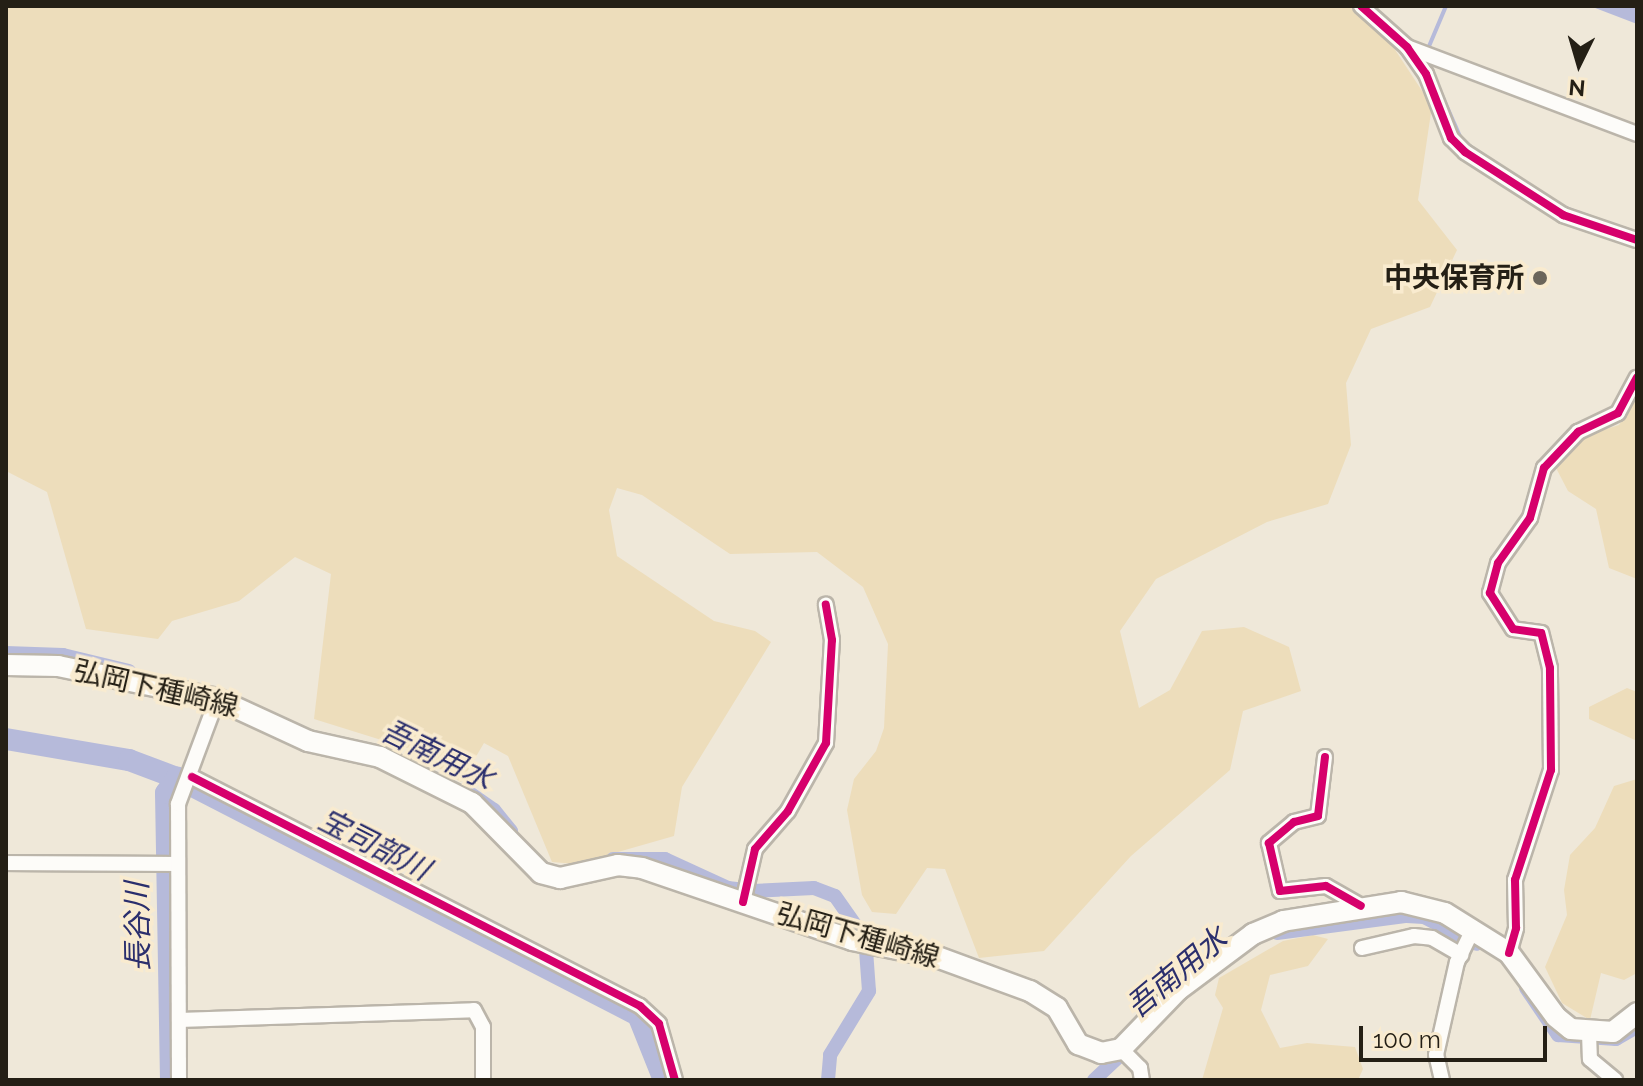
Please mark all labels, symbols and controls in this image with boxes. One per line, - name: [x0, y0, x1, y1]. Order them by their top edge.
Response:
- north arrow: [1539, 24, 1619, 104]
- text: N: [1567, 74, 1586, 102]
- place label: 中央保育所: [1384, 261, 1524, 295]
- marker: 中央保育所: [1531, 269, 1549, 287]
- street label: 弘岡下種崎線: [70, 654, 242, 724]
- water label: 吾南用水: [375, 713, 499, 797]
- water label: 宝司部川: [312, 802, 436, 888]
- water label: 長谷川: [119, 882, 157, 972]
- street label: 弘岡下種崎線: [773, 897, 943, 975]
- water label: 吾南用水: [1119, 921, 1235, 1025]
- scale bar: [1363, 1010, 1551, 1060]
- text: 100 m: [1373, 1025, 1441, 1054]

